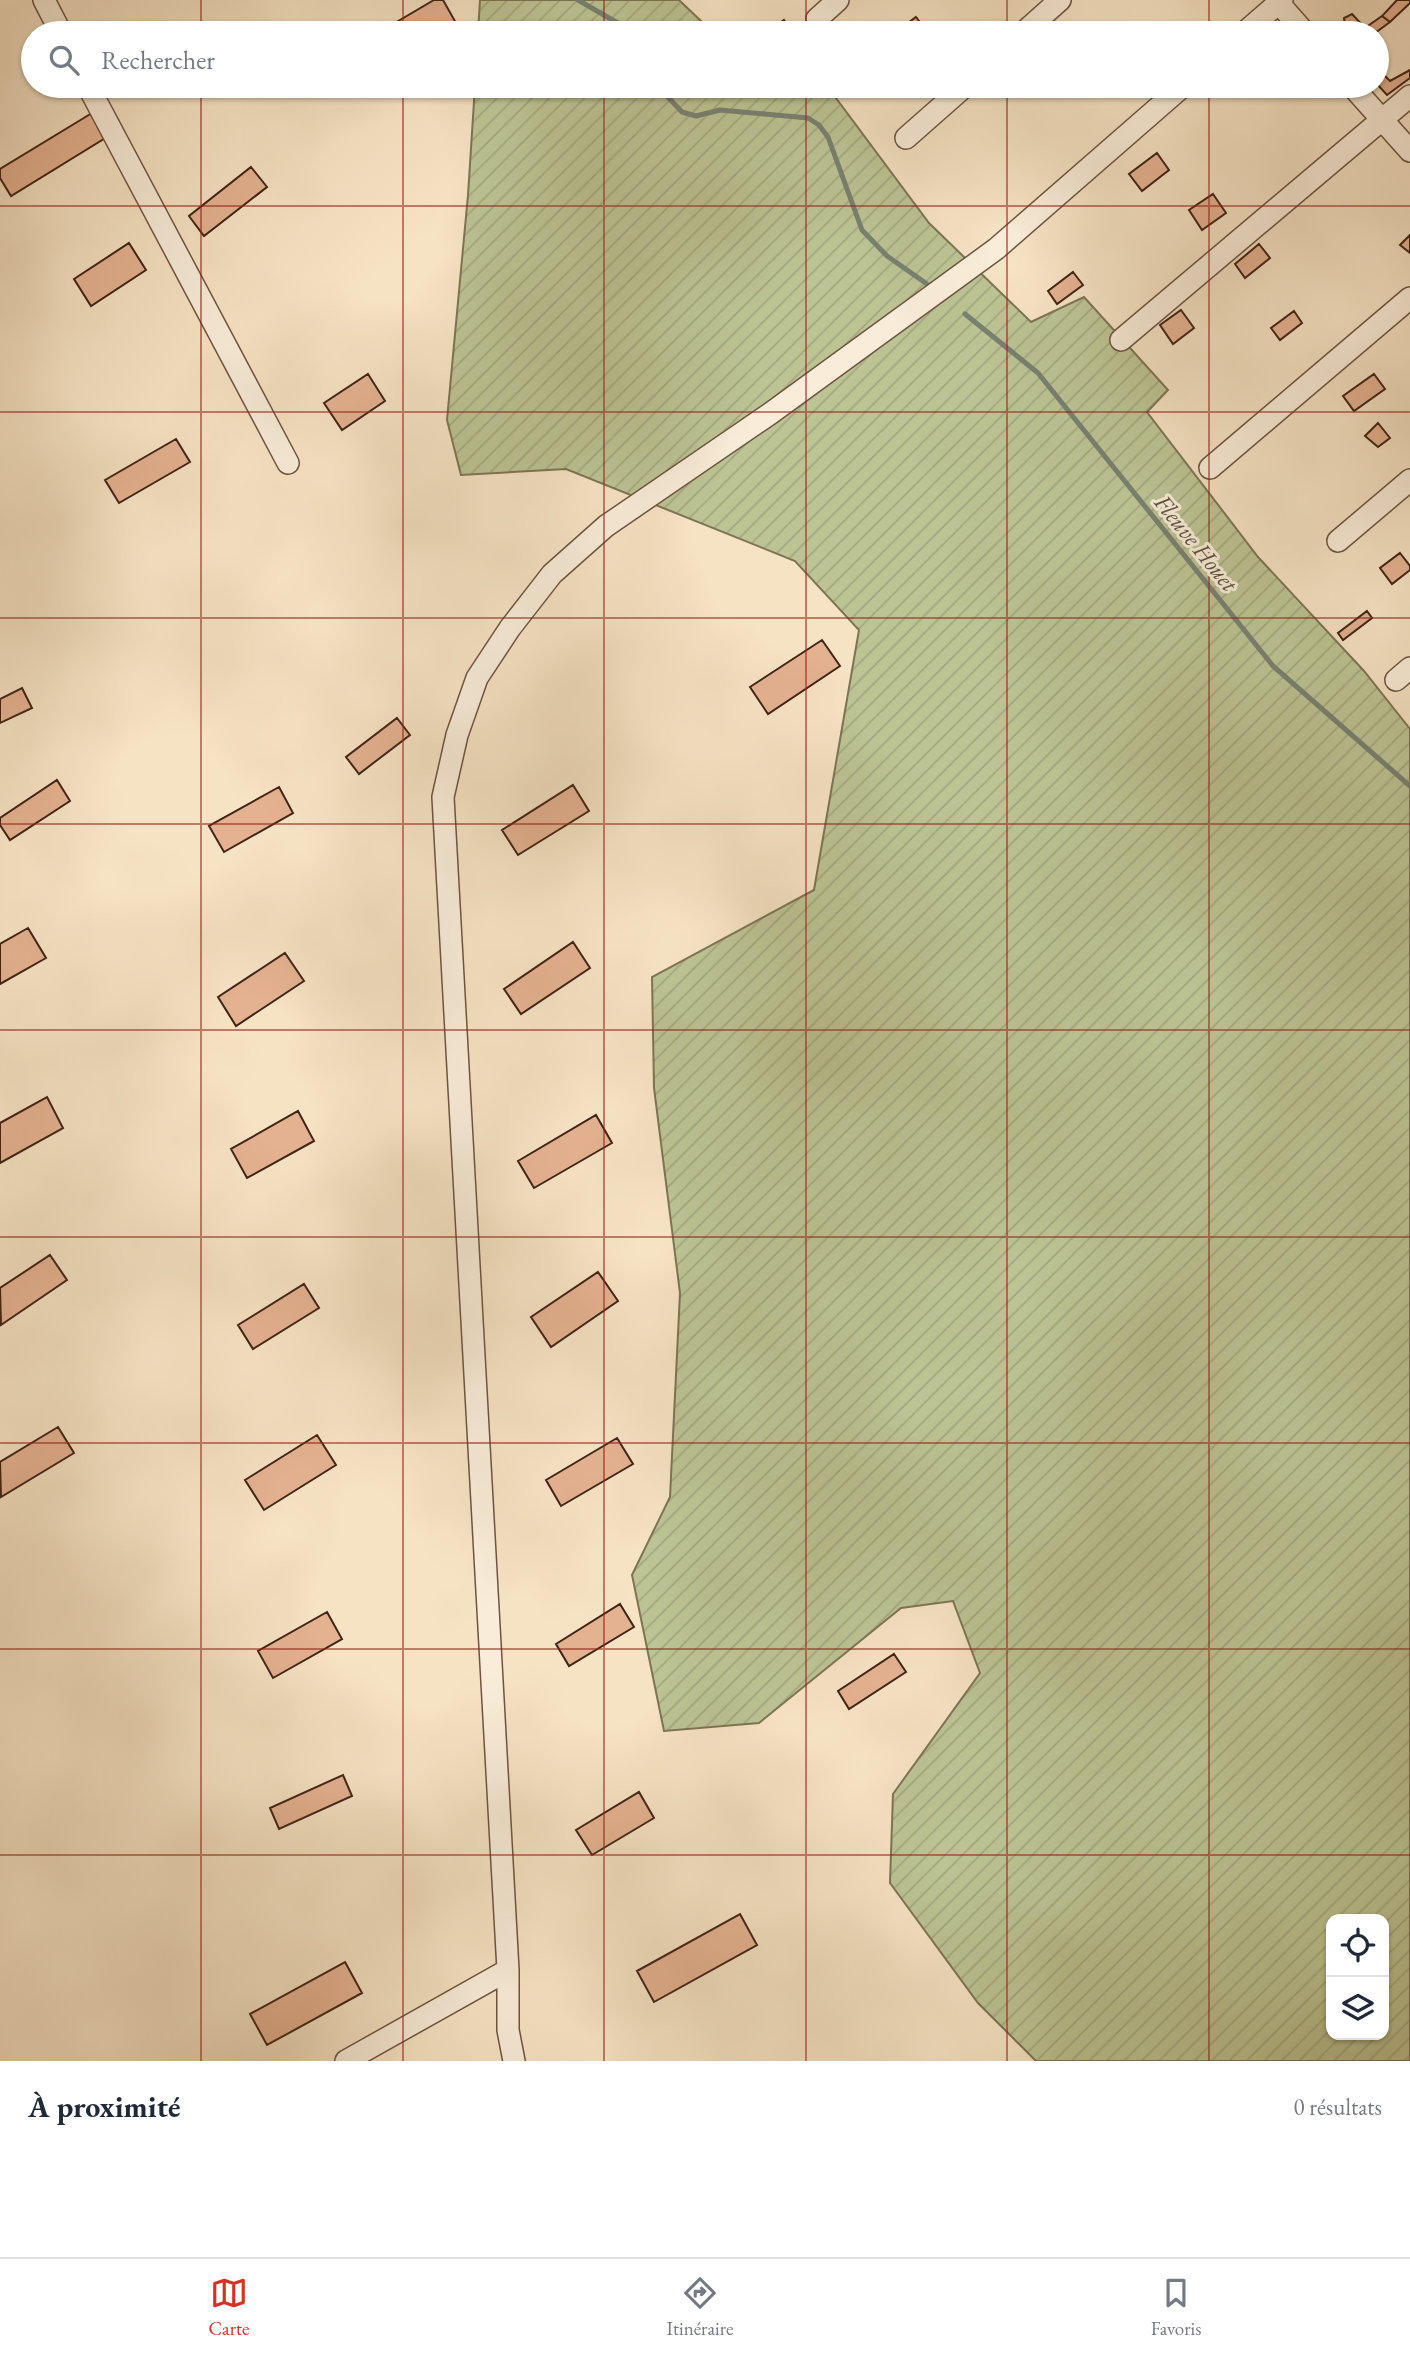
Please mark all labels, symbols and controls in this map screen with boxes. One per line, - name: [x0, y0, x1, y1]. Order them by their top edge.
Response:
- search box: [21, 21, 1389, 98]
- icon: search: [45, 41, 83, 79]
- text: Rechercher: [101, 43, 215, 77]
- water label: Fleuve Houet: [1147, 487, 1246, 598]
- map controls: [1326, 1914, 1389, 2040]
- button: locate: [1326, 1914, 1389, 1977]
- button: layers: [1326, 1977, 1389, 2040]
- text: À proximité: [28, 2087, 180, 2126]
- text: 0 résultats: [1294, 2092, 1382, 2122]
- tab: Carte: [209, 2274, 249, 2341]
- tab: Itinéraire: [667, 2274, 733, 2341]
- tab: Favoris: [1151, 2274, 1201, 2341]

